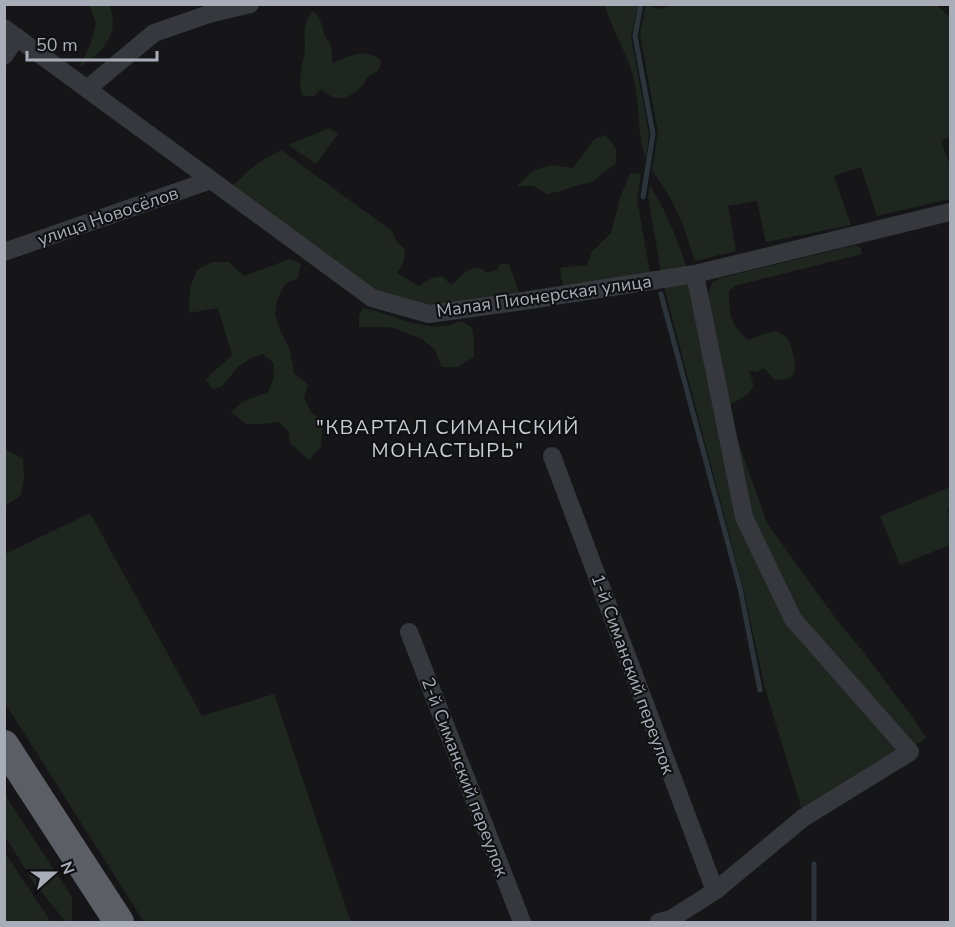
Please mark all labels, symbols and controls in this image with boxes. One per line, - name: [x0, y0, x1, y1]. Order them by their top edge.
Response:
- scale bar: [27, 24, 158, 62]
- text: 50 m: [36, 33, 78, 57]
- street label: улица Новосёлов: [34, 181, 182, 251]
- street label: Малая Пионерская улица: [435, 269, 653, 323]
- district label: "КВАРТАЛ СИМАНСКИЙ МОНАСТЫРЬ": [316, 414, 580, 464]
- street label: 1-й Симанский переулок: [586, 571, 681, 778]
- street label: 2-й Симанский переулок: [416, 674, 514, 880]
- north arrow: [24, 843, 84, 903]
- text: N: [55, 858, 79, 878]

